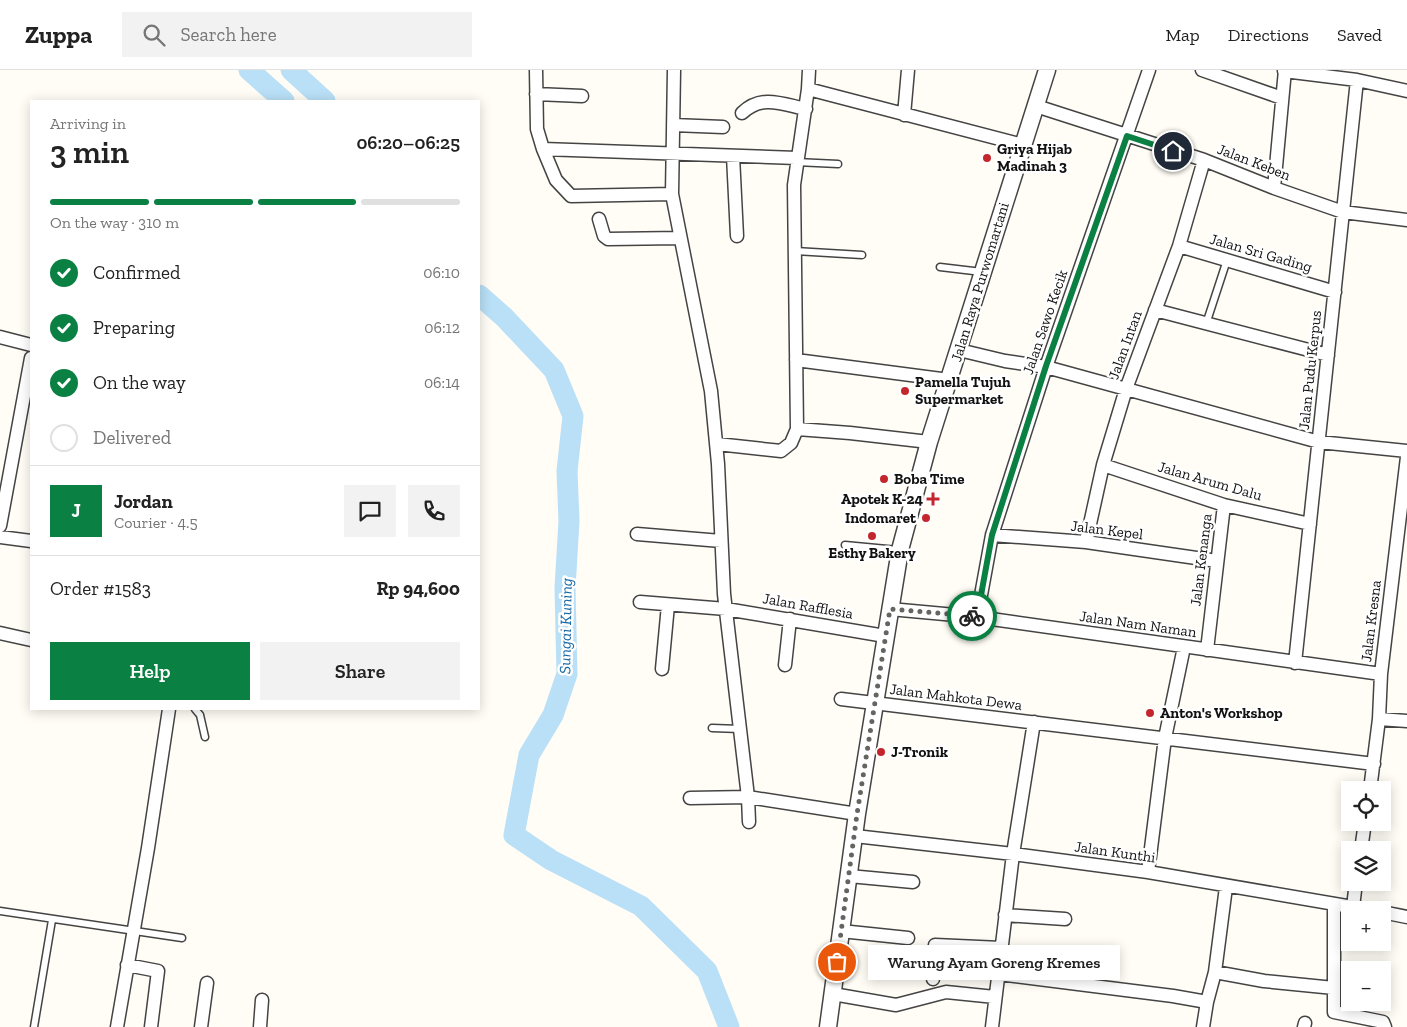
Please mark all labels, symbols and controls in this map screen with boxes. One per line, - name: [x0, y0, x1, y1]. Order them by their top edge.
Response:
- search box: [122, 12, 472, 57]
- text: Zuppa: [25, 20, 92, 49]
- icon: search: [140, 21, 168, 49]
- text: Search here: [180, 23, 277, 46]
- text: Map: [1165, 24, 1200, 46]
- text: Directions: [1228, 24, 1309, 46]
- text: Saved: [1337, 24, 1382, 46]
- text: Arriving in: [50, 114, 126, 133]
- pin: [1152, 130, 1194, 172]
- text: 06:20–06:25: [356, 131, 460, 154]
- text: 3 min: [50, 133, 129, 171]
- icon: home: [1159, 137, 1187, 165]
- place label: Griya Hijab Madinah 3: [997, 140, 1072, 175]
- street label: Jalan Keben: [1215, 140, 1294, 184]
- marker: Griya Hijab Madinah 3: [981, 152, 993, 164]
- street label: Jalan Raya Purwomartani: [947, 200, 1013, 364]
- text: On the way · 310 m: [50, 213, 179, 232]
- street label: Jalan Sri Gading: [1208, 230, 1314, 276]
- icon: check: [50, 259, 78, 287]
- text: Confirmed: [93, 261, 180, 284]
- text: 06:10: [423, 263, 460, 282]
- street label: Jalan Sawo Kecik: [1019, 267, 1071, 377]
- street label: Jalan Intan: [1104, 308, 1146, 382]
- street label: Jalan Pudu Kerpus: [1295, 309, 1325, 431]
- icon: check: [50, 314, 78, 342]
- text: Preparing: [93, 316, 175, 339]
- text: 06:12: [424, 318, 460, 337]
- icon: check: [50, 369, 78, 397]
- text: On the way: [93, 371, 186, 394]
- text: 06:14: [424, 373, 460, 392]
- place label: Pamella Tujuh Supermarket: [915, 373, 1011, 408]
- marker: Pamella Tujuh Supermarket: [899, 385, 911, 397]
- text: Delivered: [93, 426, 171, 449]
- street label: Jalan Arum Dalu: [1156, 458, 1265, 505]
- place label: Boba Time: [894, 470, 964, 488]
- marker: Boba Time: [878, 473, 890, 485]
- button: chat: [344, 485, 396, 537]
- button: phone: [408, 485, 460, 537]
- text: Jordan: [114, 490, 173, 513]
- place label: Apotek K-24: [841, 490, 923, 508]
- marker: Apotek K-24: [927, 493, 939, 505]
- text: J: [71, 499, 81, 522]
- place label: Indomaret: [845, 509, 917, 527]
- marker: Indomaret: [920, 512, 932, 524]
- text: Courier · 4.5: [114, 513, 198, 532]
- street label: Jalan Kenanga: [1186, 513, 1216, 607]
- street label: Jalan Kepel: [1070, 517, 1144, 543]
- marker: Esthy Bakery: [866, 530, 878, 542]
- place label: Esthy Bakery: [828, 544, 916, 562]
- text: Order #1583: [50, 577, 151, 600]
- text: Rp 94,600: [376, 577, 460, 600]
- water label: Sungai Kuning: [555, 577, 576, 674]
- street label: Jalan Kresna: [1357, 579, 1385, 663]
- street label: Jalan Rafflesia: [761, 589, 855, 623]
- courier: [947, 591, 997, 641]
- icon: bike: [958, 602, 986, 630]
- street label: Jalan Nam Naman: [1078, 607, 1198, 641]
- button: Help: [50, 642, 250, 700]
- button: Share: [260, 642, 460, 700]
- street label: Jalan Mahkota Dewa: [889, 680, 1023, 714]
- place label: Anton's Workshop: [1160, 704, 1283, 722]
- marker: Anton's Workshop: [1144, 707, 1156, 719]
- place label: J-Tronik: [891, 743, 949, 761]
- marker: J-Tronik: [875, 746, 887, 758]
- map controls: [1341, 781, 1391, 1011]
- button: locate: [1341, 781, 1391, 831]
- street label: Jalan Kunthi: [1073, 837, 1157, 867]
- button: layers: [1341, 841, 1391, 891]
- button: +: [1341, 901, 1391, 951]
- pin: [816, 941, 858, 983]
- callout: Warung Ayam Goreng Kremes: [867, 944, 1120, 980]
- icon: bag: [823, 948, 851, 976]
- text: Warung Ayam Goreng Kremes: [888, 953, 1100, 972]
- button: −: [1341, 961, 1391, 1011]

